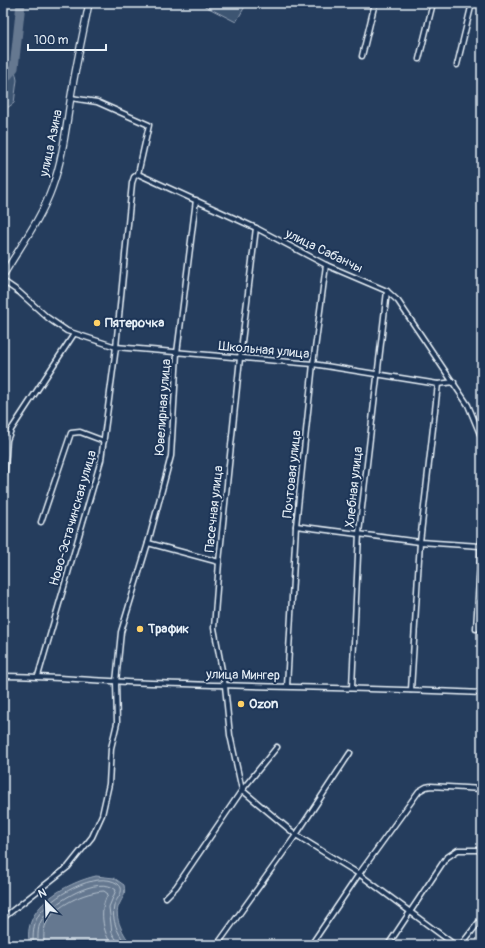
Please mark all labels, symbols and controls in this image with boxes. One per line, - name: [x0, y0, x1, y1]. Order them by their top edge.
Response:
- scale bar: [28, 26, 106, 52]
- text: 100 m: [34, 33, 69, 48]
- street label: улица Азина: [36, 108, 66, 179]
- street label: улица Сабанчы: [282, 225, 365, 277]
- place label: Пятерочка: [105, 315, 164, 331]
- marker: Пятерочка: [92, 318, 102, 328]
- street label: Школьная улица: [218, 338, 310, 362]
- street label: Ювелирная улица: [152, 358, 174, 456]
- street label: Почтовая улица: [279, 429, 305, 519]
- street label: Хлебная улица: [342, 446, 366, 528]
- street label: Ново-Эстачинская улица: [46, 448, 100, 588]
- street label: Пасечная улица: [201, 465, 227, 553]
- place label: Трафик: [147, 621, 189, 637]
- marker: Трафик: [135, 624, 145, 634]
- street label: улица Мингер: [205, 666, 280, 684]
- place label: Ozon: [249, 696, 279, 712]
- marker: Ozon: [236, 699, 246, 709]
- north arrow: [26, 882, 66, 922]
- text: N: [36, 886, 49, 901]

